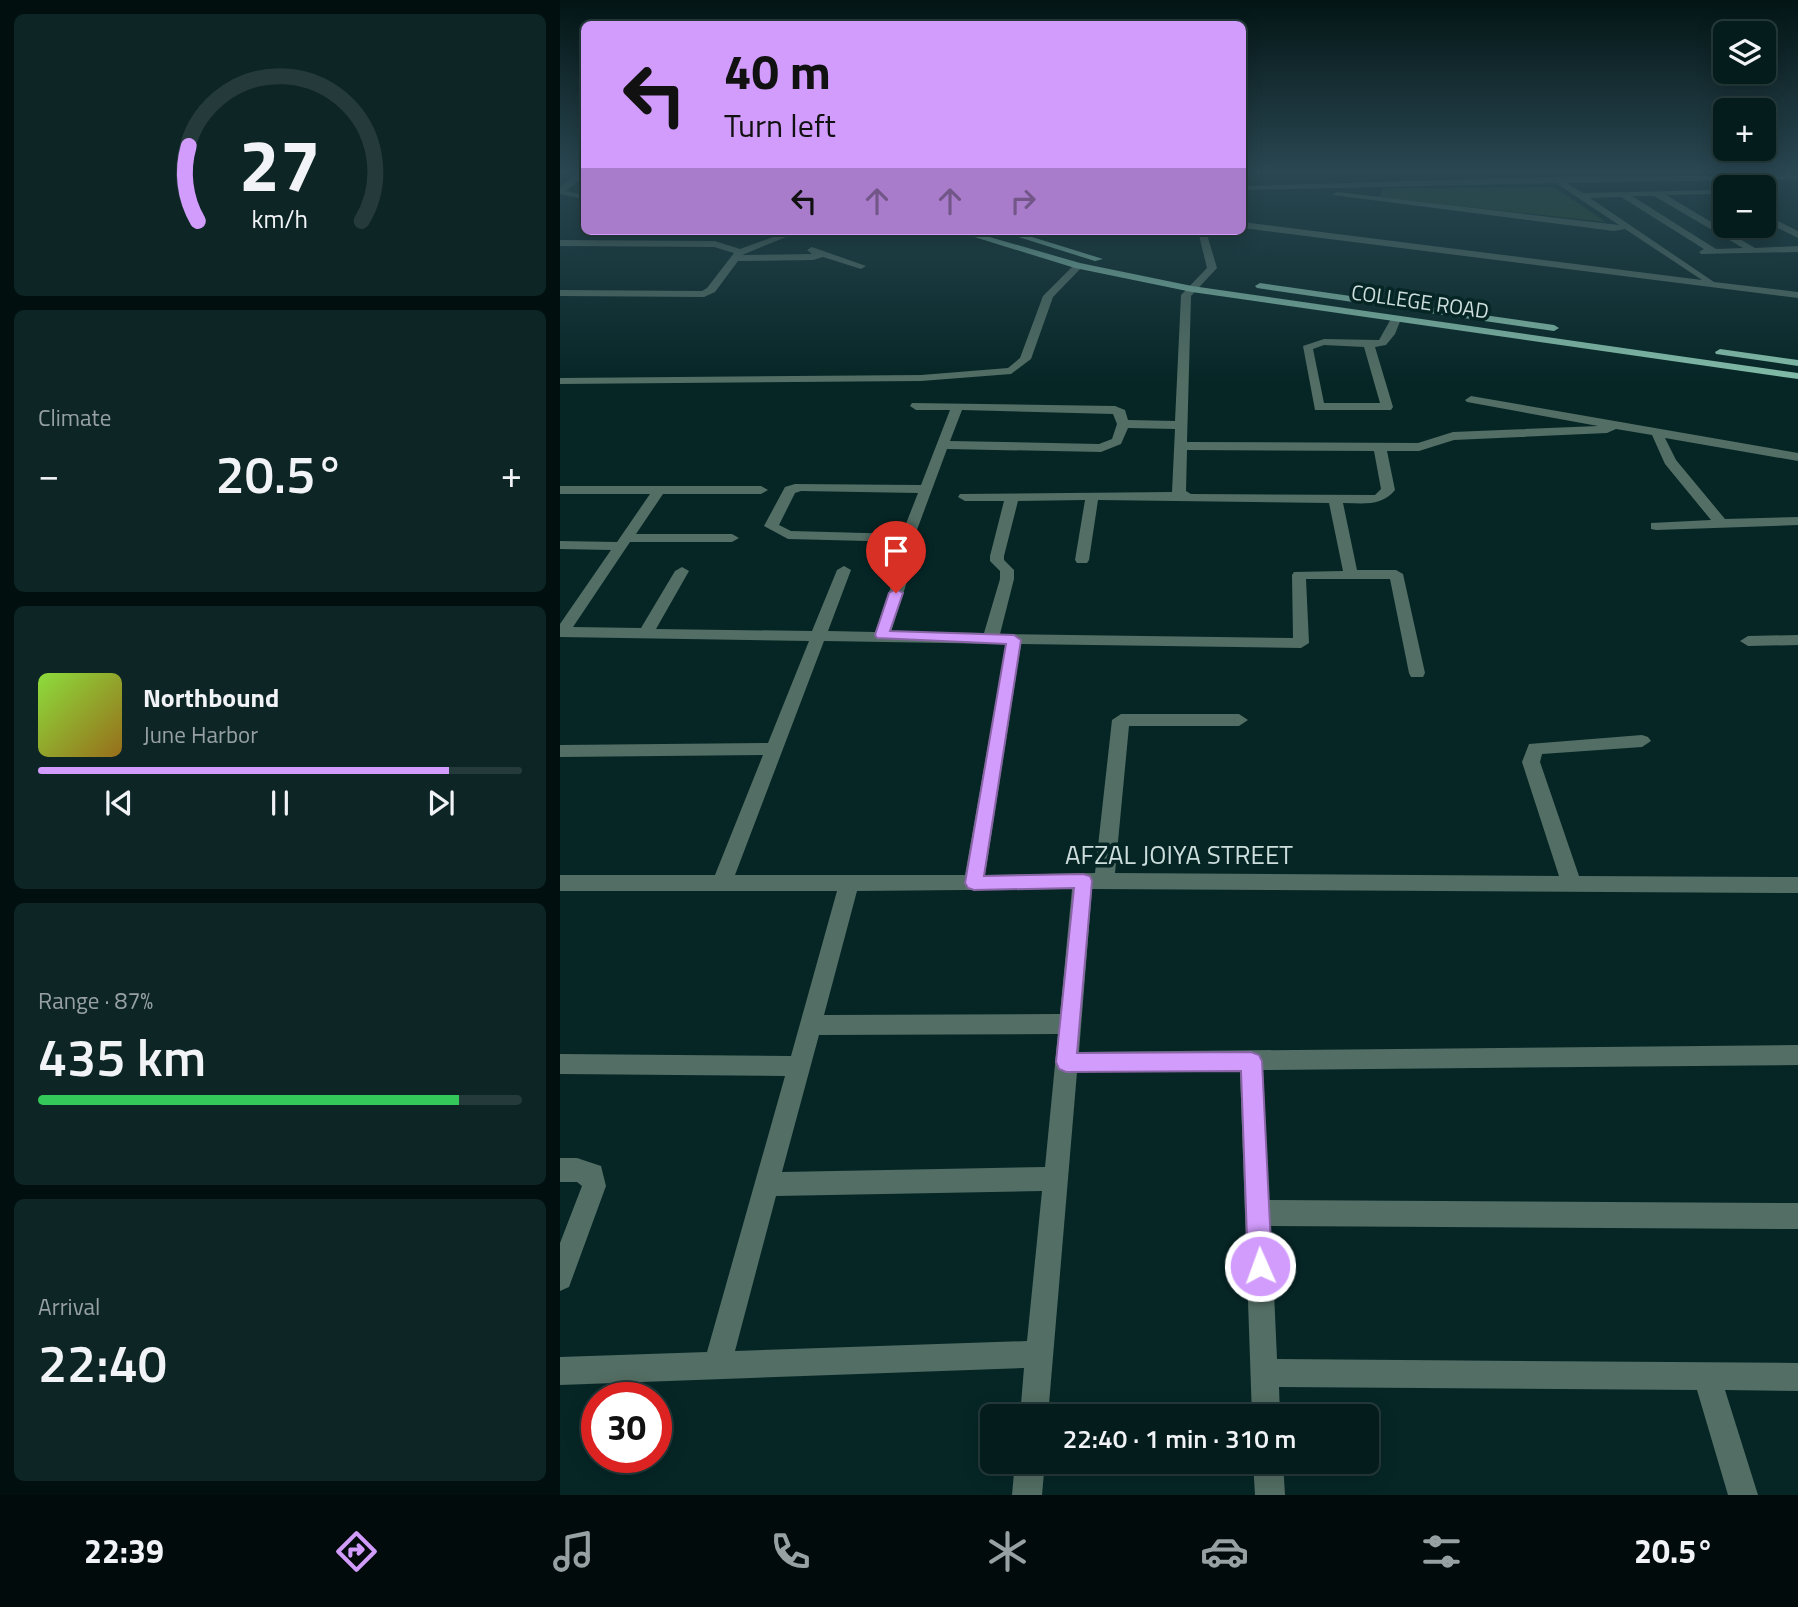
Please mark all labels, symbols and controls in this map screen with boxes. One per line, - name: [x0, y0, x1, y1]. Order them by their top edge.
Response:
- map controls: [1713, 21, 1776, 238]
- button: layers: [1713, 21, 1776, 84]
- text: 40 m: [724, 33, 831, 108]
- icon: left: [609, 49, 700, 140]
- button: +: [1713, 98, 1776, 161]
- text: Turn left: [724, 101, 836, 149]
- text: 27: [239, 109, 321, 219]
- button: −: [1713, 175, 1776, 238]
- icon: left: [785, 182, 823, 220]
- icon: ahead: [858, 182, 896, 220]
- icon: ahead: [931, 182, 969, 220]
- icon: right: [1004, 182, 1042, 220]
- text: km/h: [252, 200, 308, 238]
- street label: COLLEGE ROAD: [1349, 276, 1491, 326]
- text: Climate: [38, 400, 111, 435]
- text: 20.5°: [216, 434, 344, 513]
- text: −: [38, 445, 59, 503]
- text: +: [501, 445, 522, 503]
- pin: [866, 521, 926, 593]
- icon: arrive: [877, 532, 915, 570]
- text: Northbound: [143, 678, 279, 717]
- text: June Harbor: [143, 717, 258, 752]
- icon: previous: [100, 784, 138, 822]
- icon: pause: [261, 784, 299, 822]
- icon: next: [422, 784, 460, 822]
- street label: AFZAL JOIYA STREET: [1065, 835, 1293, 874]
- text: Range · 87%: [38, 983, 153, 1018]
- text: 435 km: [38, 1017, 206, 1096]
- position arrow: [1223, 1229, 1297, 1303]
- text: Arrival: [38, 1289, 100, 1324]
- text: 22:40: [38, 1323, 167, 1402]
- speed limit sign: 30: [581, 1382, 672, 1473]
- text: 22:40 · 1 min · 310 m: [1063, 1419, 1296, 1458]
- text: 22:39: [84, 1527, 164, 1575]
- icon: directions: [332, 1527, 381, 1576]
- icon: music: [549, 1527, 598, 1576]
- icon: phone: [766, 1527, 815, 1576]
- icon: climate: [983, 1527, 1032, 1576]
- icon: car: [1200, 1527, 1249, 1576]
- icon: filters: [1417, 1527, 1466, 1576]
- text: 20.5°: [1634, 1527, 1714, 1575]

